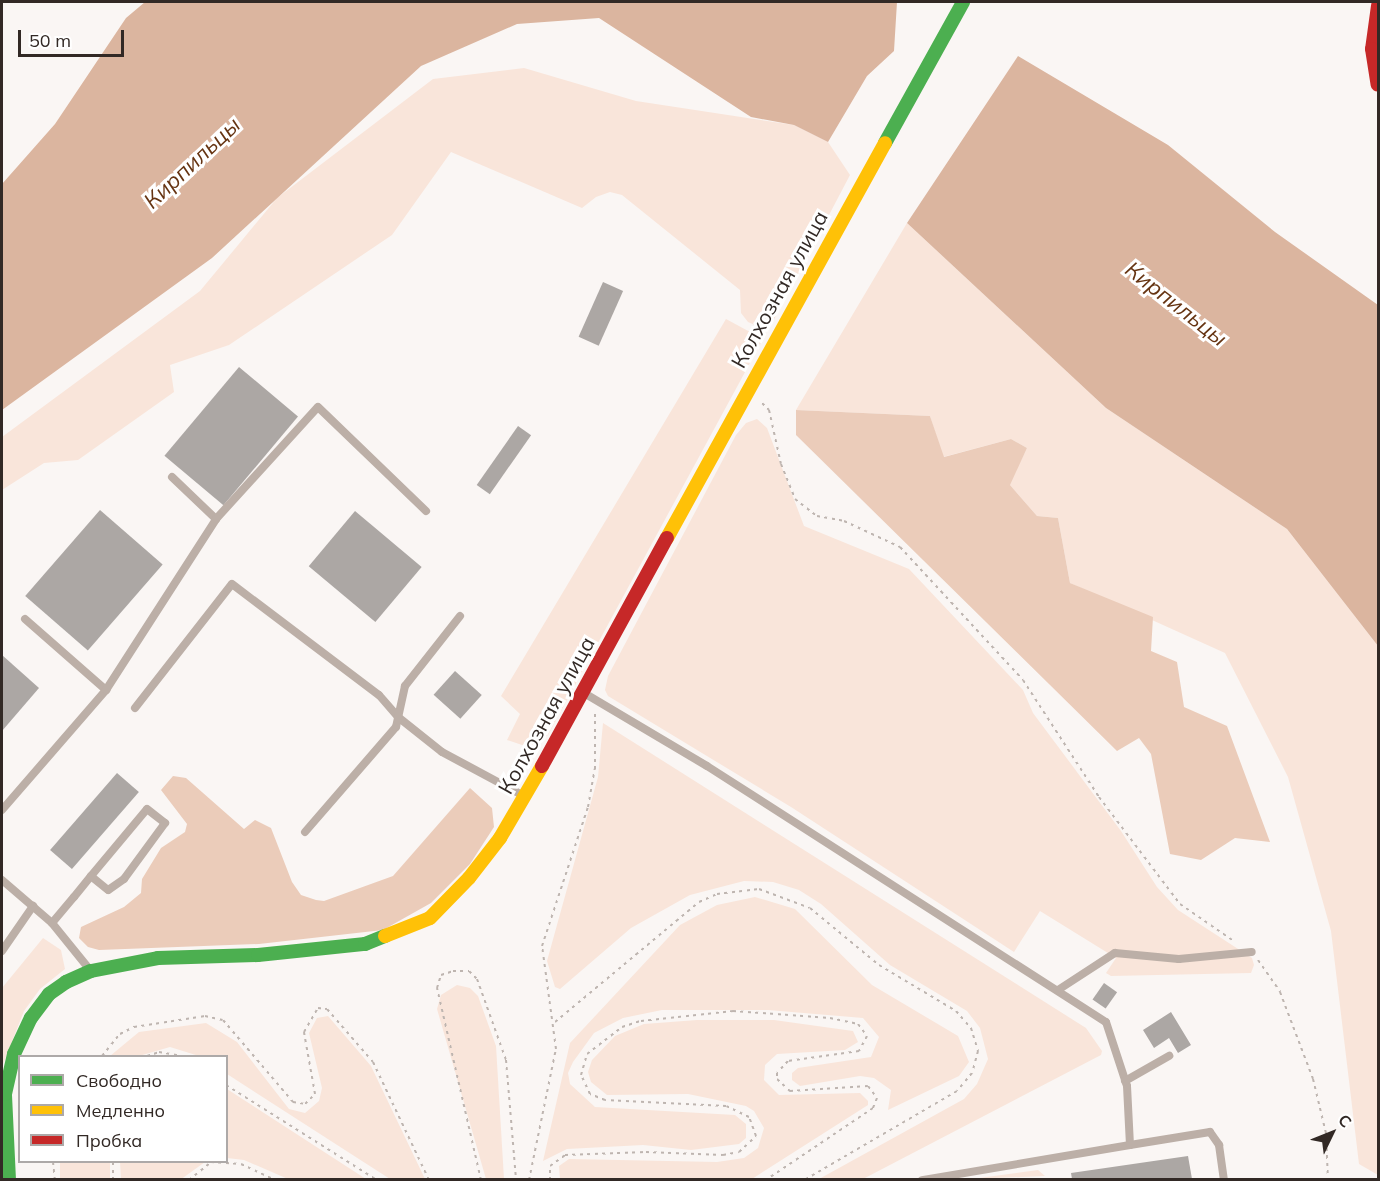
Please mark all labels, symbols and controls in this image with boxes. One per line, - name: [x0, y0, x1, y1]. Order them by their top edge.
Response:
- scale bar: [21, 18, 128, 56]
- text: 50 m: [29, 29, 71, 52]
- water label: Кирпильцы: [138, 112, 246, 214]
- street label: Колхозная улица: [725, 206, 833, 372]
- water label: Кирпильцы: [1120, 256, 1232, 352]
- street label: Колхозная улица: [492, 632, 600, 798]
- legend: [18, 1055, 228, 1163]
- text: Свободно: [76, 1069, 162, 1092]
- text: Медленно: [76, 1099, 165, 1122]
- north arrow: [1302, 1103, 1362, 1163]
- text: С: [1334, 1110, 1356, 1132]
- text: Пробка: [76, 1129, 142, 1152]

